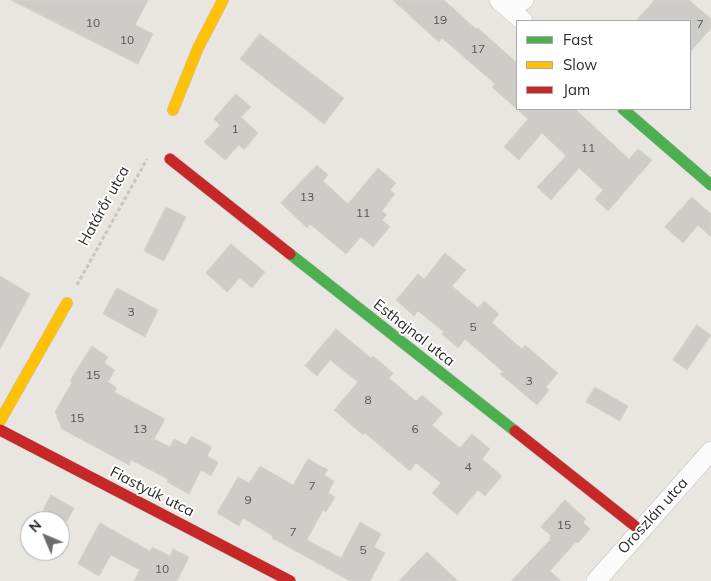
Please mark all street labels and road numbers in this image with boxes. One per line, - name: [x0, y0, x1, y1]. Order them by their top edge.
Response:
- street label: Határőr utca: [75, 163, 133, 249]
- street label: Esthajnal utca: [370, 296, 458, 370]
- street label: Fiastyúk utca: [107, 463, 197, 521]
- street label: Oroszlán utca: [614, 474, 692, 558]

